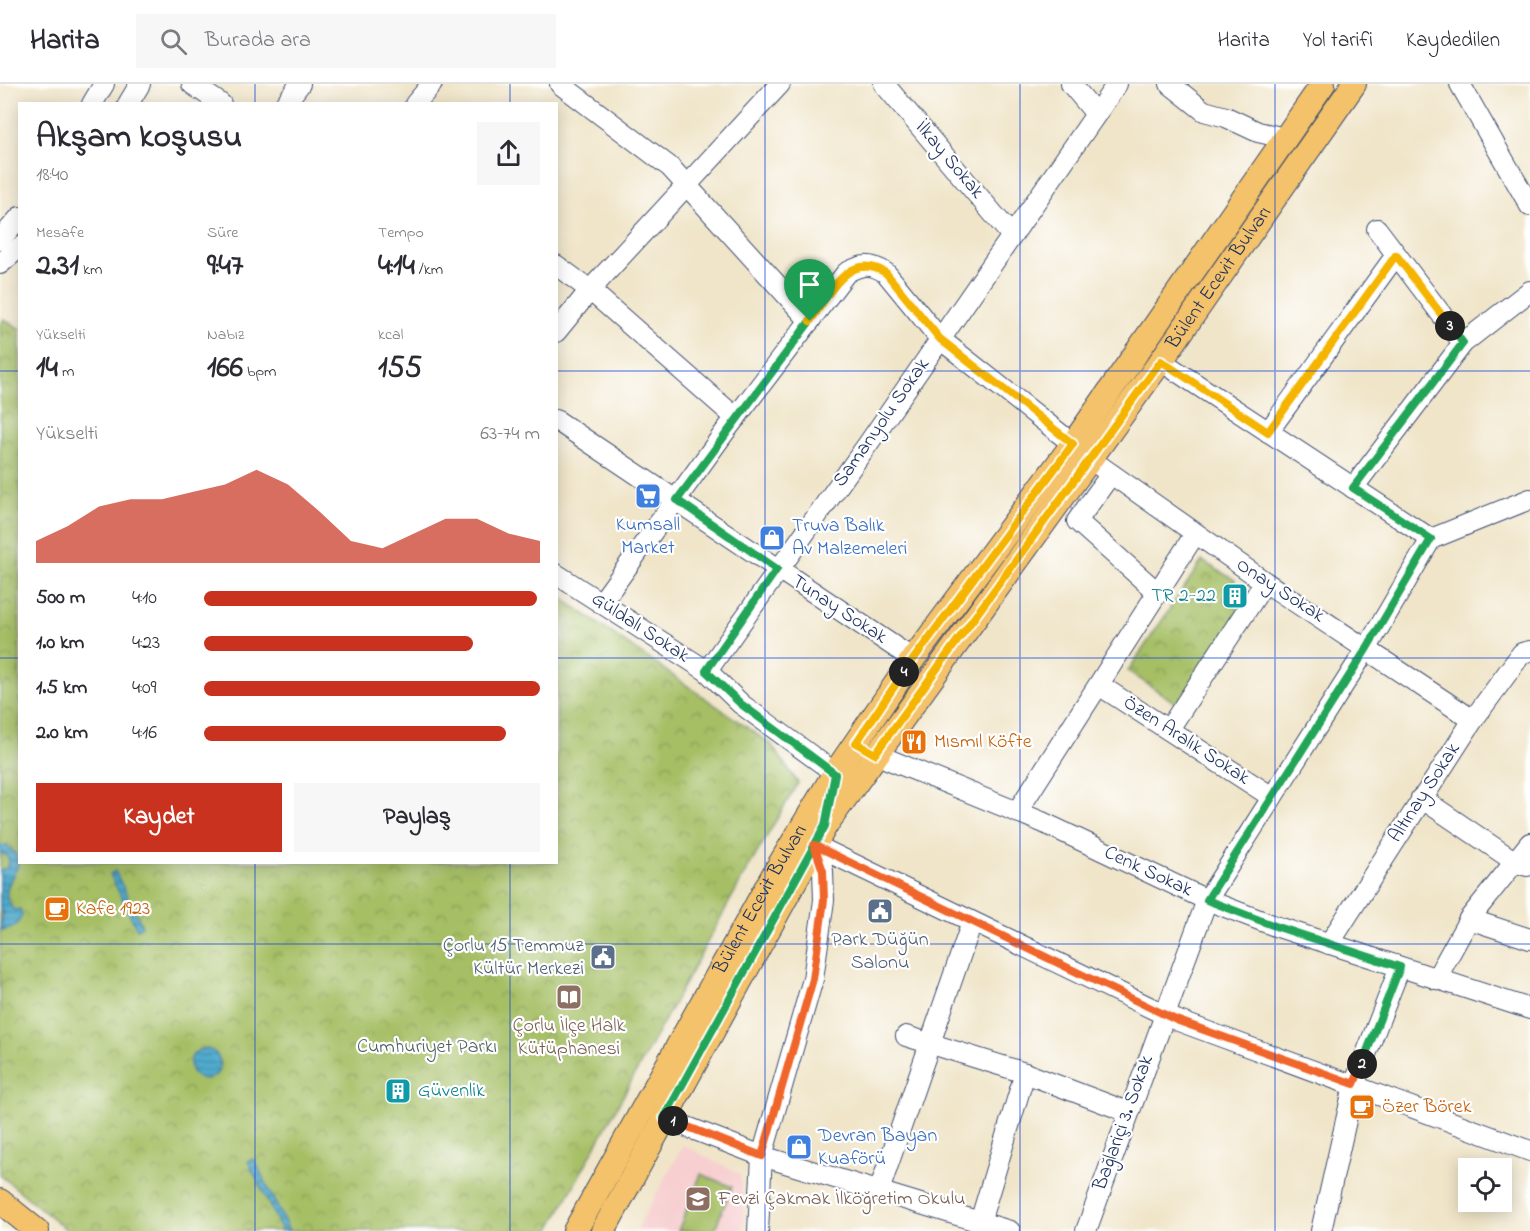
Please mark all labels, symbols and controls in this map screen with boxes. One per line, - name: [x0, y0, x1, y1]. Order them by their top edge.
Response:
- search box: [136, 14, 556, 68]
- text: Harita: [30, 21, 100, 62]
- icon: search: [157, 25, 190, 58]
- text: Burada ara: [205, 25, 311, 57]
- text: Harita: [1218, 26, 1270, 56]
- text: Yol tarifi: [1303, 26, 1373, 56]
- text: Kaydedilen: [1406, 26, 1500, 56]
- text: Akşam koşusu: [36, 114, 242, 162]
- street label: İlkay Sokak: [907, 114, 991, 206]
- button: share: [477, 122, 540, 185]
- text: 18:40: [36, 161, 68, 190]
- street label: Bülent Ecevit Bulvarı: [1158, 200, 1279, 356]
- text: Mesafe: [36, 221, 84, 245]
- text: Süre: [207, 221, 239, 245]
- text: Tempo: [378, 221, 424, 245]
- text: 2.31: [36, 245, 79, 289]
- text: 9:47: [207, 245, 243, 289]
- text: 4:14: [378, 245, 415, 289]
- text: km: [79, 258, 102, 282]
- text: /km: [415, 258, 443, 282]
- pin: [784, 259, 835, 321]
- icon: arrive: [793, 268, 826, 301]
- pin: 3: [1435, 311, 1465, 341]
- text: 3: [1447, 314, 1453, 338]
- text: Yükselti: [36, 323, 86, 347]
- text: Nabız: [207, 323, 244, 347]
- text: kcal: [378, 323, 403, 347]
- text: 14: [36, 347, 58, 391]
- text: 166: [207, 347, 243, 391]
- text: 155: [378, 347, 422, 391]
- street label: Samanyolu Sokak: [827, 352, 938, 494]
- text: m: [58, 360, 74, 384]
- text: bpm: [243, 360, 277, 384]
- text: Yükselti: [36, 420, 98, 449]
- text: 63–74 m: [480, 420, 540, 449]
- supermarket icon: Kumsall Market: [633, 481, 663, 511]
- place label: Kumsall Market: [616, 511, 680, 563]
- place label: Truva Balık Av Malzemeleri: [792, 512, 907, 564]
- shop icon: Truva Balık Av Malzemeleri: [757, 523, 787, 553]
- street label: Onay Sokak: [1230, 551, 1330, 631]
- street label: Tunay Sokak: [785, 568, 893, 652]
- building icon: TR 2-22: [1220, 581, 1250, 611]
- place label: TR 2-22: [1151, 582, 1216, 611]
- text: 500 m: [36, 584, 85, 613]
- text: 4:10: [132, 584, 157, 613]
- street label: Güldalı Sokak: [585, 585, 695, 671]
- text: 1.0 km: [36, 629, 84, 658]
- text: 4:23: [132, 629, 160, 658]
- pin: 4: [889, 657, 919, 687]
- text: 4: [901, 660, 907, 684]
- text: 1.5 km: [36, 674, 87, 703]
- text: 4:09: [132, 674, 157, 703]
- street label: Özen Aralık Sokak: [1117, 689, 1255, 793]
- text: 2.0 km: [36, 719, 88, 748]
- text: 4:16: [132, 719, 157, 748]
- restaurant icon: Mısmıl Köfte: [899, 727, 929, 757]
- place label: Mısmıl Köfte: [934, 728, 1032, 757]
- street label: Altınay Sokak: [1382, 737, 1468, 849]
- button: Kaydet: [36, 783, 282, 852]
- button: Paylaş: [294, 783, 540, 852]
- street label: Bülent Ecevit Bulvarı: [706, 819, 815, 981]
- street label: Cenk Sokak: [1099, 839, 1197, 905]
- cafe icon: Kafe 1923: [42, 894, 72, 924]
- place label: Kafe 1923: [76, 895, 150, 924]
- public building icon: Park Düğün Salonu: [865, 896, 895, 926]
- place label: Park Düğün Salonu: [831, 926, 929, 978]
- place label: Çorlu 15 Temmuz Kültür Merkezi: [443, 932, 585, 984]
- public building icon: Çorlu 15 Temmuz Kültür Merkezi: [588, 942, 618, 972]
- library icon: Çorlu İlçe Halk Kütüphanesi: [554, 982, 584, 1012]
- place label: Çorlu İlçe Halk Kütüphanesi: [513, 1012, 626, 1064]
- park label: Cumhuriyet Parkı: [357, 1033, 497, 1062]
- pin: 2: [1347, 1049, 1377, 1079]
- street label: Bağlariçi 3. Sokak: [1086, 1051, 1163, 1196]
- text: 2: [1358, 1052, 1366, 1076]
- building icon: Güvenlik: [383, 1076, 413, 1106]
- place label: Güvenlik: [418, 1077, 485, 1106]
- cafe icon: Özer Börek: [1347, 1092, 1377, 1122]
- place label: Özer Börek: [1382, 1093, 1472, 1122]
- pin: 1: [658, 1106, 688, 1136]
- text: 1: [670, 1109, 676, 1133]
- place label: Devran Bayan Kuaförü: [817, 1122, 937, 1174]
- shop icon: Devran Bayan Kuaförü: [784, 1132, 814, 1162]
- map controls: [1458, 1158, 1512, 1212]
- button: locate: [1458, 1158, 1512, 1212]
- school or university icon: Fevzi Çakmak İlköğretim Okulu: [683, 1184, 713, 1214]
- place label: Fevzi Çakmak İlköğretim Okulu: [717, 1185, 965, 1215]

